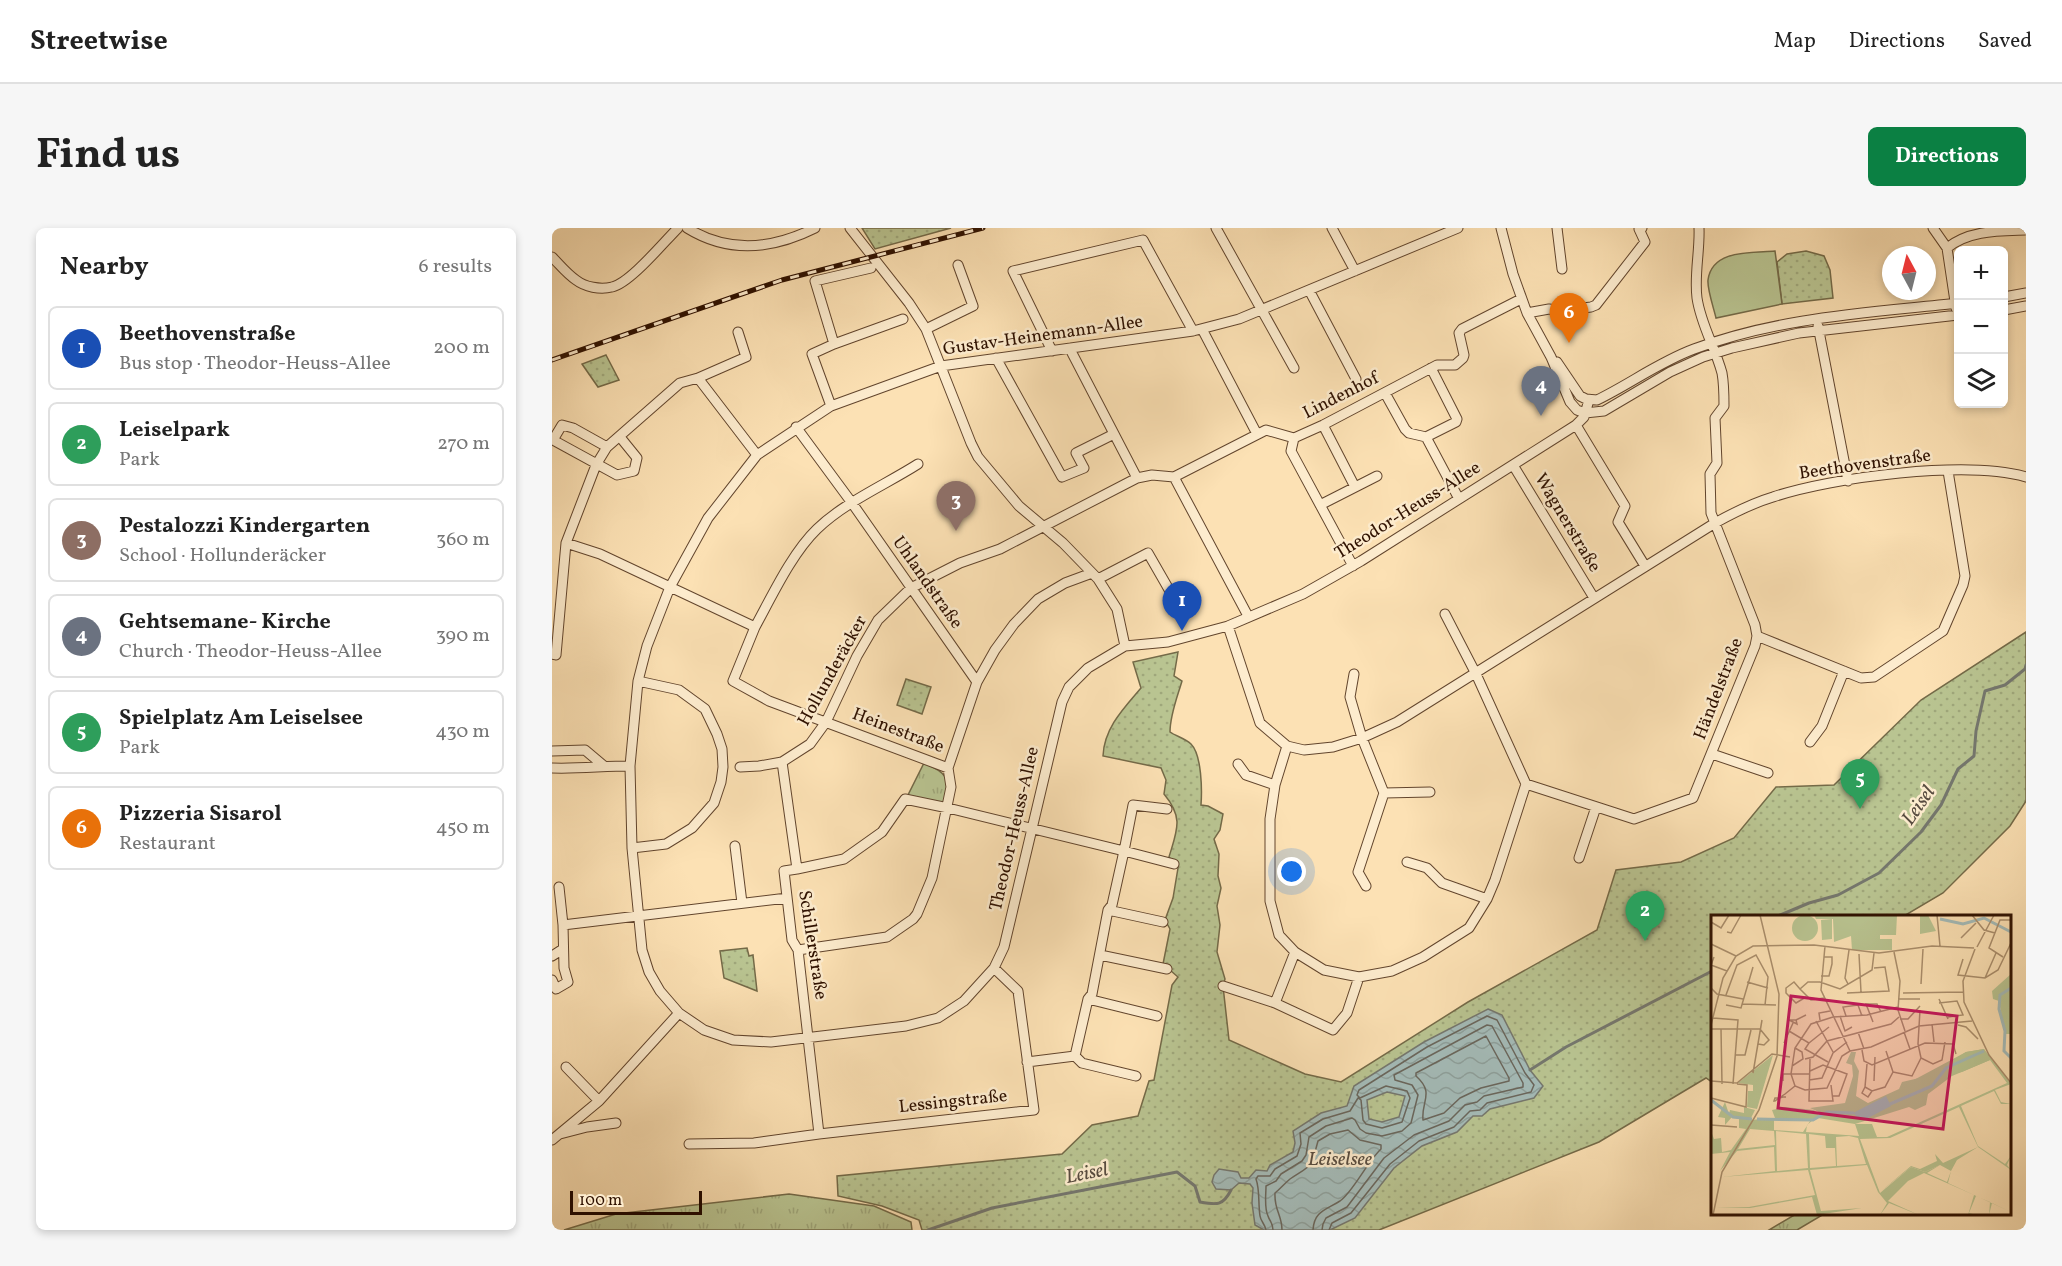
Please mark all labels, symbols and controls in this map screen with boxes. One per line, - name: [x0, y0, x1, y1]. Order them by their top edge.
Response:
- text: Streetwise: [30, 22, 168, 61]
- text: Map: [1774, 27, 1816, 56]
- text: Directions: [1849, 27, 1945, 56]
- text: Saved: [1978, 27, 2032, 56]
- text: Find us: [36, 127, 180, 186]
- button: Directions: [1868, 127, 2026, 186]
- north arrow: [1882, 246, 1936, 300]
- map controls: [1954, 246, 2008, 408]
- button: +: [1954, 246, 2008, 300]
- text: Nearby: [60, 249, 149, 285]
- text: 6 results: [419, 253, 492, 281]
- pin: 6: [1550, 294, 1588, 343]
- button: −: [1954, 300, 2008, 354]
- street label: Gustav-Heinemann-Allee: [941, 310, 1145, 362]
- text: Beethovenstraße: [119, 319, 295, 350]
- text: 1: [77, 334, 86, 362]
- text: 200 m: [433, 334, 490, 362]
- text: Bus stop · Theodor-Heuss-Allee: [119, 350, 391, 378]
- button: layers: [1954, 354, 2008, 408]
- street label: Lindenhof: [1299, 365, 1385, 426]
- pin: 4: [1522, 366, 1560, 416]
- text: Leiselpark: [119, 415, 230, 446]
- text: 2: [76, 430, 87, 458]
- text: 270 m: [437, 430, 490, 458]
- street label: Beethovenstraße: [1797, 443, 1933, 487]
- text: Park: [119, 446, 160, 474]
- street label: Theodor-Heuss-Allee: [1330, 456, 1486, 566]
- street label: Wagnerstraße: [1528, 469, 1606, 577]
- pin: 3: [936, 482, 976, 531]
- text: Pestalozzi Kindergarten: [119, 511, 370, 542]
- text: 3: [76, 526, 87, 554]
- text: 360 m: [436, 526, 490, 554]
- street label: Uhlandstraße: [886, 532, 968, 634]
- text: School · Hollunderäcker: [119, 542, 326, 570]
- pin: 1: [1162, 582, 1202, 631]
- text: Gehtsemane- Kirche: [119, 607, 331, 638]
- street label: Hollunderäcker: [792, 611, 874, 731]
- text: 4: [75, 622, 88, 650]
- text: 390 m: [436, 622, 490, 650]
- street label: Händelstraße: [1688, 635, 1750, 743]
- text: Church · Theodor-Heuss-Allee: [119, 638, 382, 666]
- street label: Heinestraße: [848, 702, 948, 760]
- text: Spielplatz Am Leiselsee: [119, 703, 363, 734]
- text: 5: [77, 718, 86, 746]
- text: 430 m: [435, 718, 490, 746]
- text: Park: [119, 734, 160, 762]
- street label: Theodor-Heuss-Allee: [984, 744, 1046, 914]
- pin: 5: [1840, 760, 1880, 809]
- water label: Leisel: [1895, 781, 1943, 831]
- text: Pizzeria Sisarol: [119, 799, 282, 830]
- text: 6: [76, 814, 87, 842]
- text: 450 m: [436, 814, 490, 842]
- text: Restaurant: [119, 830, 216, 858]
- your location: [1277, 857, 1306, 886]
- street label: Schillerstraße: [791, 889, 833, 1001]
- pin: 2: [1626, 892, 1664, 941]
- inset map: [1711, 915, 2011, 1215]
- street label: Lessingstraße: [897, 1084, 1009, 1120]
- water label: Leiselsee: [1308, 1146, 1373, 1174]
- water label: Leisel: [1063, 1156, 1111, 1192]
- scale bar: [570, 1188, 702, 1216]
- text: 100 m: [579, 1190, 622, 1212]

